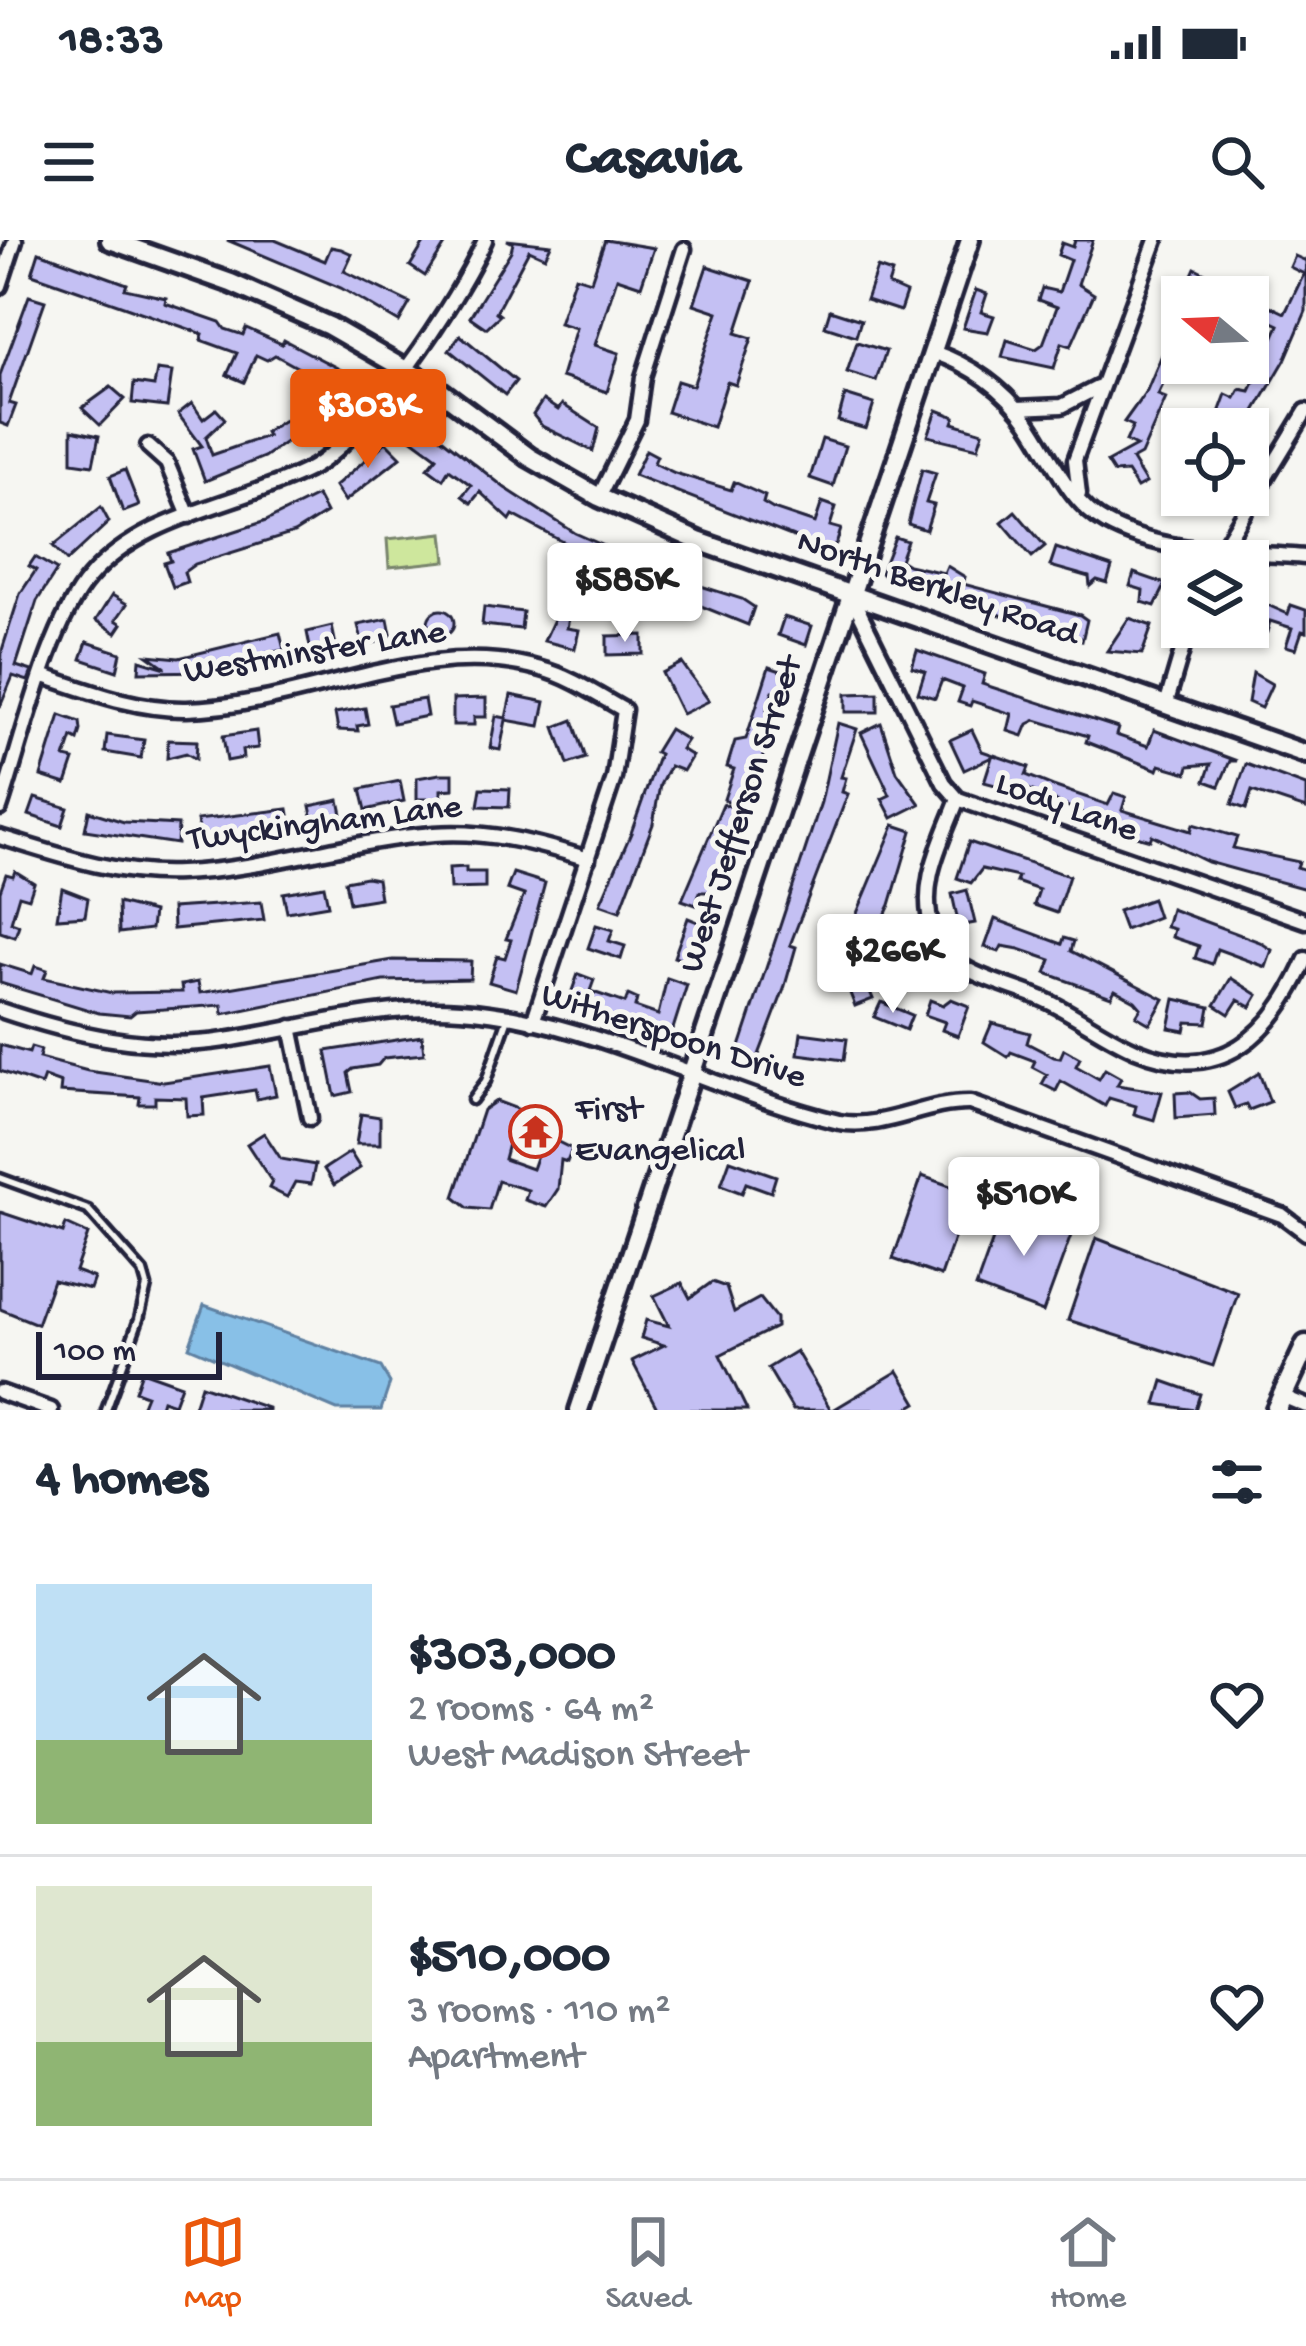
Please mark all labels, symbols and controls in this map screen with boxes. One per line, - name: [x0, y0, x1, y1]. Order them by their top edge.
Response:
- text: 18:33: [60, 16, 164, 69]
- icon: menu: [36, 129, 102, 195]
- icon: search: [1204, 129, 1270, 195]
- text: Casavia: [566, 130, 740, 194]
- north arrow: [1161, 276, 1269, 384]
- map controls: [1161, 276, 1269, 648]
- pin: $303K: [284, 369, 452, 471]
- text: $303K: [317, 385, 419, 431]
- button: locate: [1161, 408, 1269, 516]
- street label: North Berkley Road: [791, 522, 1086, 659]
- button: layers: [1161, 540, 1269, 648]
- pin: $585K: [541, 543, 709, 645]
- text: $585K: [574, 559, 676, 605]
- street label: Westminster Lane: [181, 612, 449, 696]
- street label: West Jefferson Street: [672, 648, 815, 979]
- street label: Lody Lane: [989, 763, 1143, 855]
- street label: Twyckingham Lane: [184, 787, 465, 863]
- pin: $266K: [809, 914, 977, 1016]
- text: $266K: [844, 930, 942, 976]
- street label: Witherspoon Drive: [535, 975, 811, 1101]
- place label: First Evangelical: [574, 1090, 745, 1174]
- temple icon: First Evangelical: [508, 1104, 564, 1160]
- pin: $510K: [940, 1157, 1108, 1259]
- text: $510K: [975, 1173, 1073, 1219]
- scale bar: [36, 1326, 222, 1379]
- text: 100 m: [54, 1334, 136, 1372]
- icon: filters: [1204, 1449, 1270, 1515]
- text: 4 homes: [36, 1452, 207, 1512]
- text: $303,000: [408, 1628, 616, 1688]
- icon: home: [132, 1632, 276, 1776]
- icon: heart: [1204, 1671, 1270, 1737]
- text: 2 rooms · 64 m²: [408, 1688, 654, 1734]
- text: West Madison Street: [408, 1734, 747, 1780]
- text: $510,000: [408, 1930, 610, 1990]
- icon: home: [132, 1934, 276, 2078]
- icon: heart: [1204, 1973, 1270, 2039]
- text: 3 rooms · 110 m²: [408, 1990, 671, 2036]
- text: Apartment: [408, 2036, 584, 2082]
- tab: Map: [180, 2209, 246, 2319]
- tab: Saved: [606, 2209, 690, 2319]
- tab: Home: [1050, 2209, 1126, 2319]

